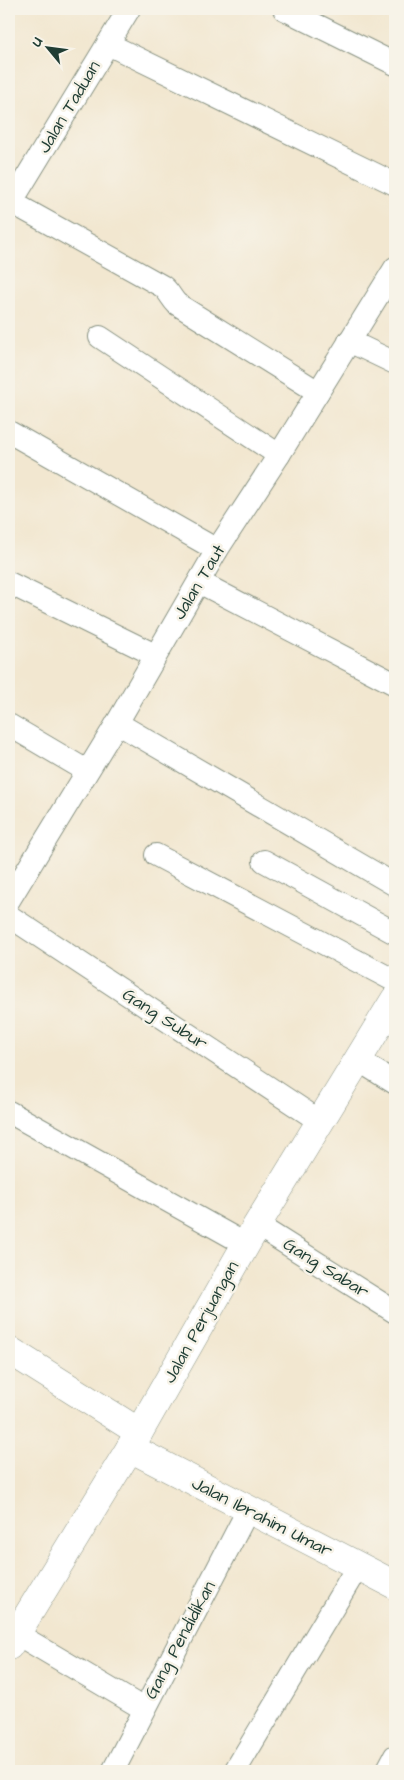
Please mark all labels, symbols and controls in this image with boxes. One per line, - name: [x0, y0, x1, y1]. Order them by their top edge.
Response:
- north arrow: [22, 22, 72, 72]
- text: U: [27, 34, 48, 50]
- street label: Jalan Taduan: [32, 56, 106, 158]
- street label: Jalan Taut: [167, 539, 232, 624]
- street label: Gang Subur: [117, 982, 213, 1057]
- street label: Gang Sabar: [278, 1232, 374, 1305]
- street label: Jalan Perjuangan: [157, 1256, 246, 1388]
- street label: Jalan Ibrahim Umar: [187, 1471, 337, 1563]
- street label: Gang Pendidikan: [138, 1577, 223, 1704]

